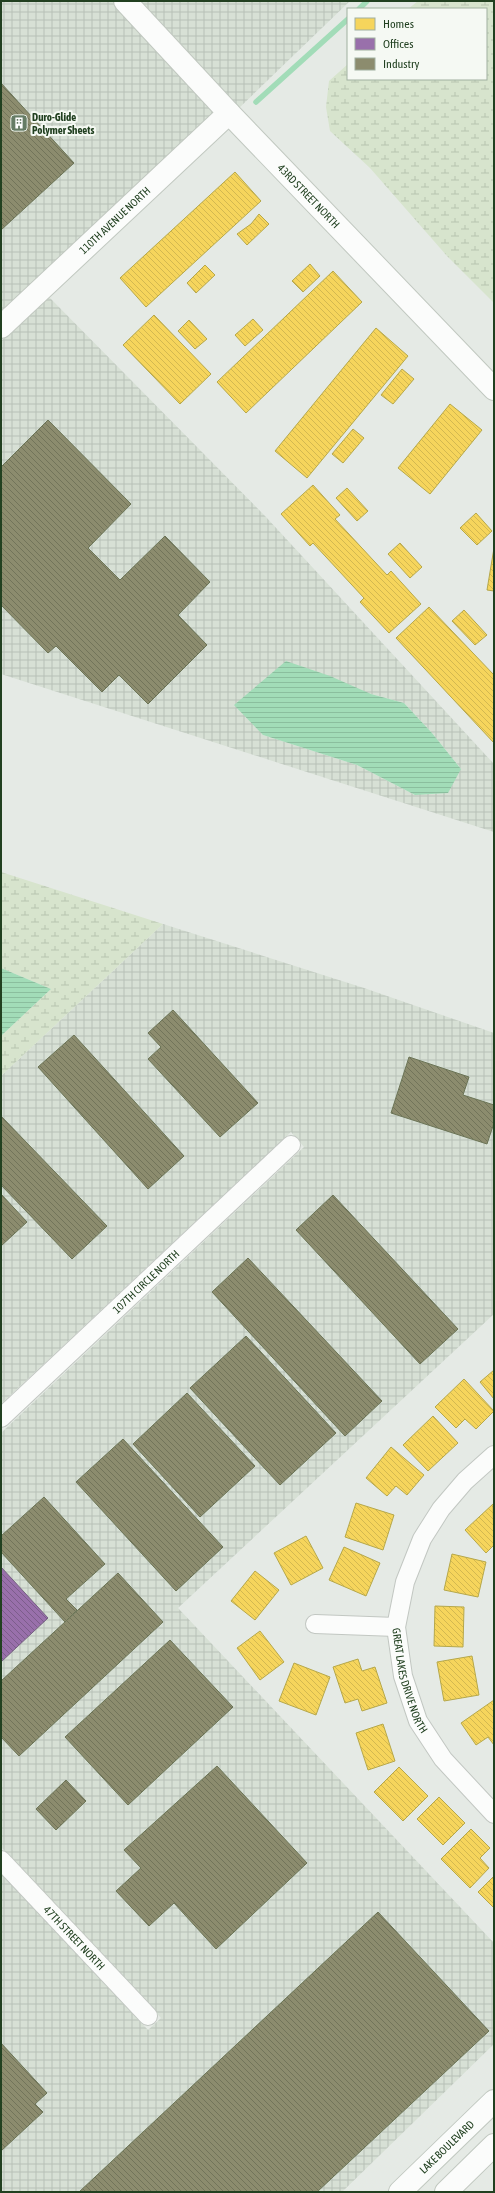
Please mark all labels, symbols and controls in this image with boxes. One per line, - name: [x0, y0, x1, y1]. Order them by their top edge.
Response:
- legend: [347, 8, 487, 80]
- text: Homes: [383, 17, 414, 31]
- text: Offices: [383, 37, 413, 51]
- text: Industry: [383, 57, 420, 71]
- place label: Duro-Glide Polymer Sheets: [32, 111, 95, 136]
- building icon: Duro-Glide Polymer Sheets: [9, 113, 29, 133]
- street label: 43RD STREET NORTH: [275, 162, 342, 230]
- street label: 110TH AVENUE NORTH: [77, 184, 153, 256]
- street label: 107TH CIRCLE NORTH: [110, 1248, 182, 1316]
- street label: GREAT LAKES DRIVE NORTH: [390, 1627, 430, 1735]
- street label: 47TH STREET NORTH: [41, 1903, 107, 1972]
- street label: LAKE BOULEVARD: [417, 2118, 476, 2176]

